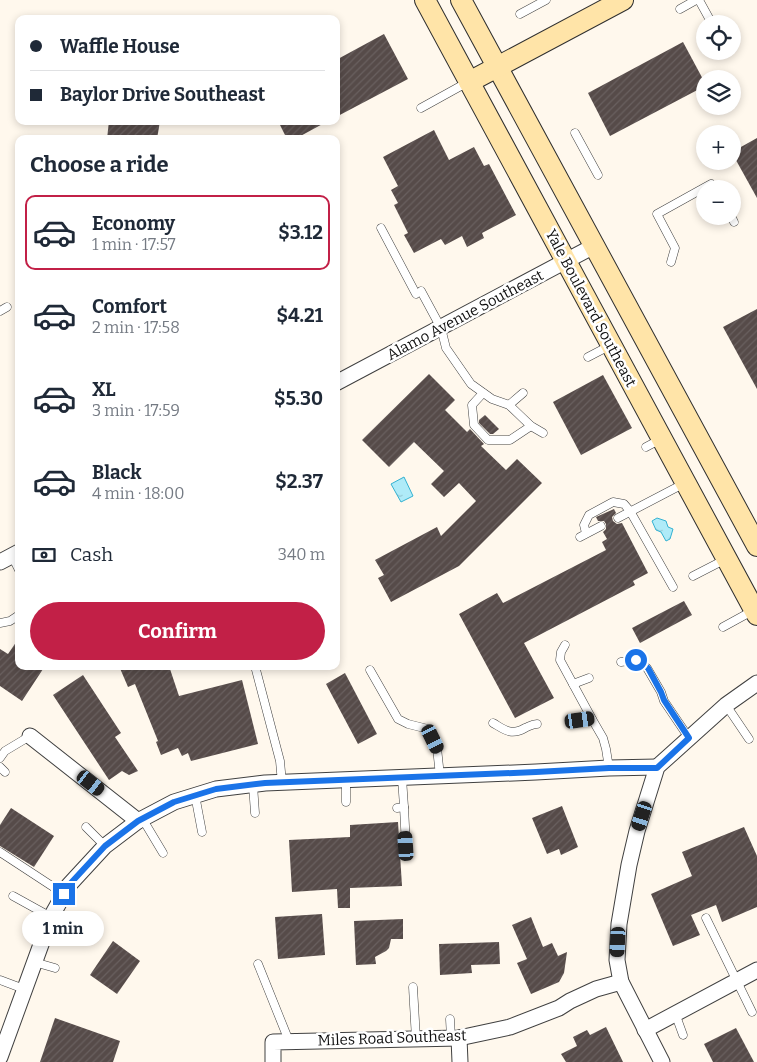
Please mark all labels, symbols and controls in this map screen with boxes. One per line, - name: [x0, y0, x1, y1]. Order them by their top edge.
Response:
- map controls: [696, 15, 741, 225]
- button: locate: [696, 15, 741, 60]
- text: Waffle House: [60, 35, 180, 58]
- button: layers: [696, 70, 741, 115]
- text: Baylor Drive Southeast: [60, 83, 265, 106]
- button: +: [696, 125, 741, 170]
- text: Choose a ride: [30, 151, 169, 178]
- button: −: [696, 180, 741, 225]
- icon: car: [32, 210, 77, 255]
- text: Economy: [92, 212, 175, 235]
- text: $3.12: [278, 221, 323, 244]
- street label: Yale Boulevard Southeast: [542, 226, 641, 390]
- text: 1 min · 17:57: [92, 235, 176, 254]
- street label: Alamo Avenue Southeast: [384, 266, 547, 364]
- icon: car: [32, 293, 77, 338]
- text: Comfort: [92, 295, 167, 318]
- text: $4.21: [277, 304, 323, 327]
- text: 2 min · 17:58: [92, 318, 180, 337]
- icon: car: [32, 376, 77, 421]
- text: XL: [92, 378, 116, 401]
- text: $5.30: [274, 387, 323, 410]
- text: 3 min · 17:59: [92, 401, 180, 420]
- icon: car: [32, 459, 77, 504]
- text: Black: [92, 461, 142, 484]
- text: $2.37: [275, 470, 323, 493]
- text: 4 min · 18:00: [92, 484, 184, 503]
- icon: cash: [30, 541, 58, 569]
- text: Cash: [70, 543, 113, 566]
- text: 340 m: [278, 545, 325, 564]
- button: Confirm: [30, 602, 325, 660]
- route start: [625, 649, 647, 671]
- car: [564, 710, 595, 730]
- car: [419, 722, 446, 756]
- car: [74, 768, 107, 798]
- car: [630, 799, 653, 833]
- car: [397, 831, 414, 861]
- route end: [53, 883, 75, 905]
- callout: 1 min: [23, 912, 105, 946]
- text: 1 min: [43, 919, 83, 938]
- car: [609, 927, 626, 957]
- street label: Miles Road Southeast: [317, 1026, 467, 1050]

